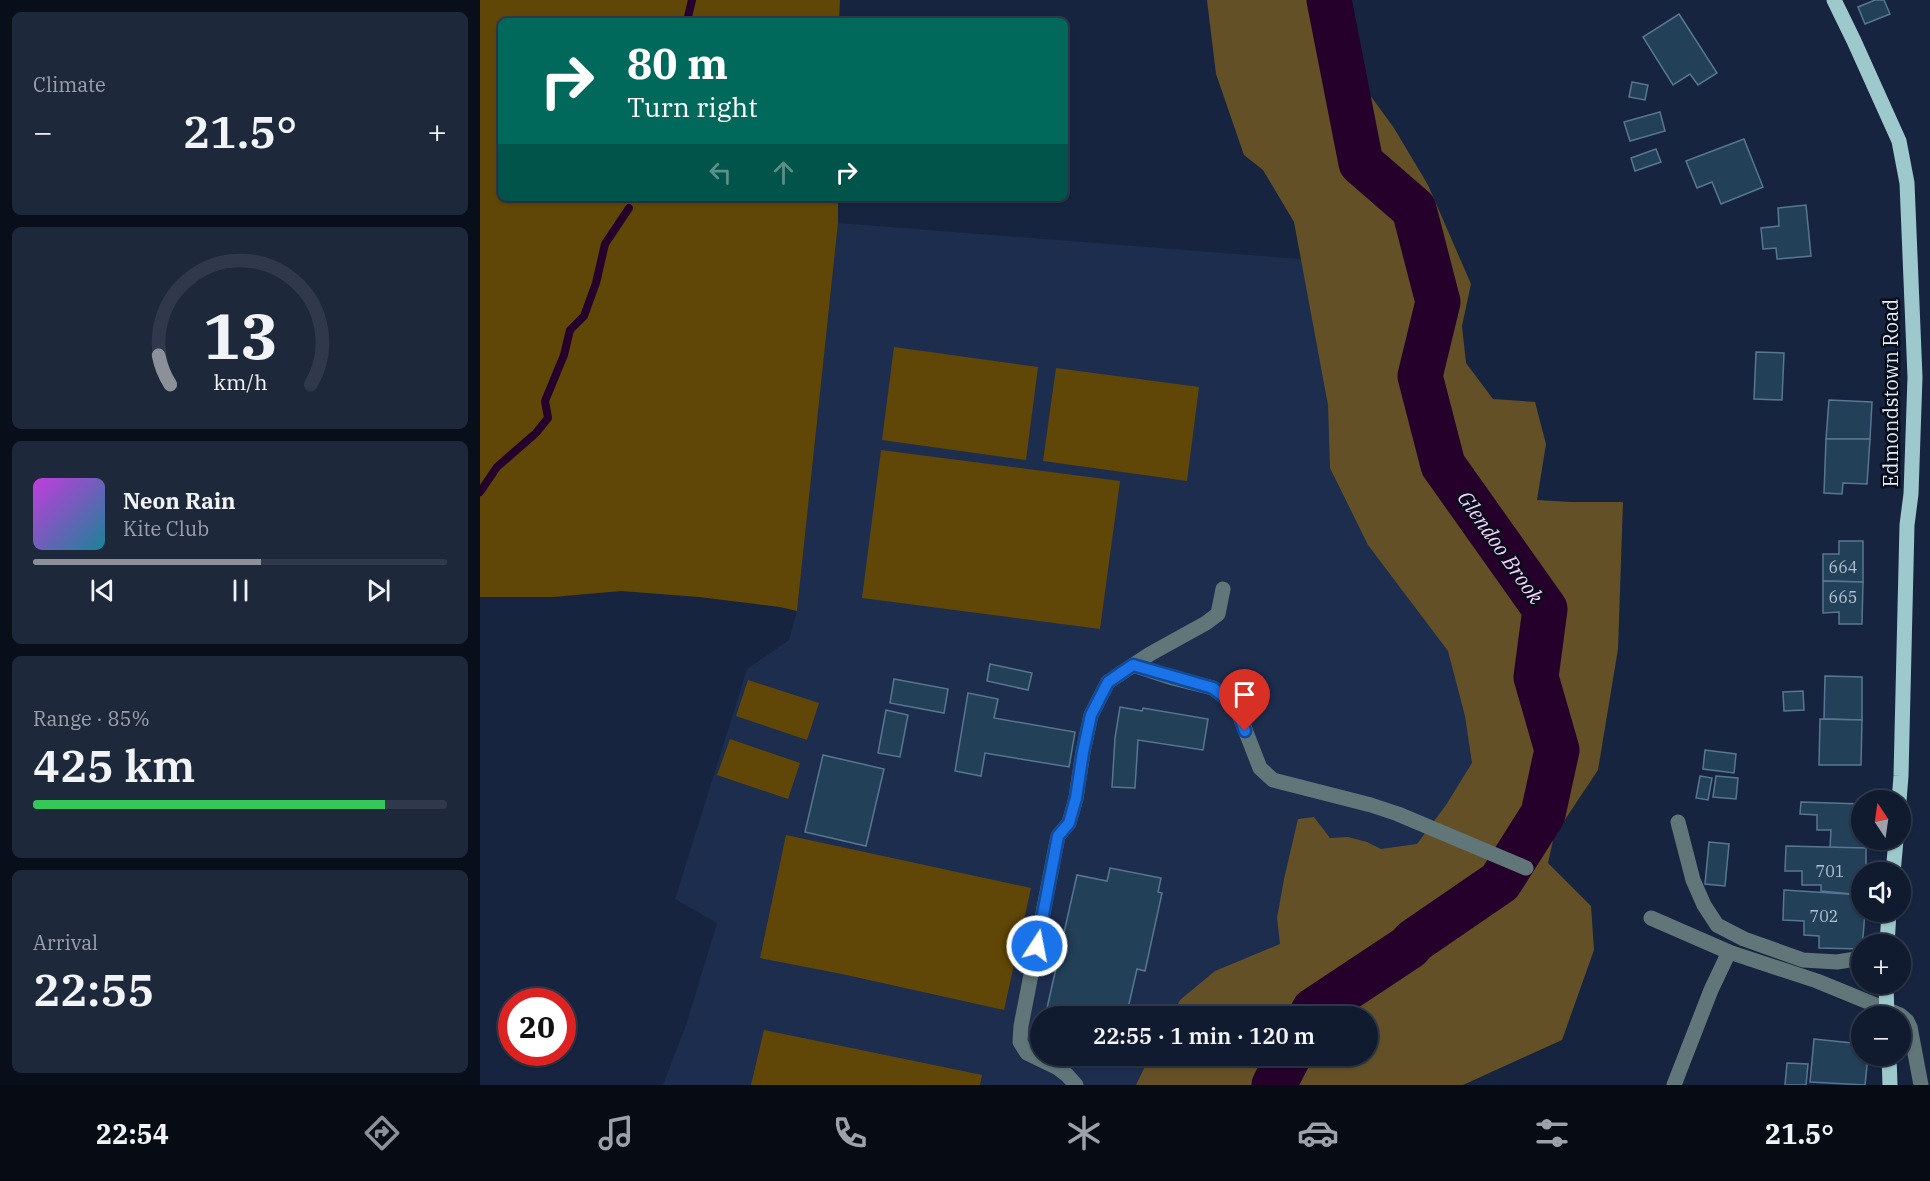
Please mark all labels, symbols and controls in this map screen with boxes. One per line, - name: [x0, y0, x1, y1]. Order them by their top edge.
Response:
- text: 80 m: [627, 36, 728, 91]
- icon: right: [528, 42, 606, 120]
- text: Climate: [33, 71, 106, 98]
- text: Turn right: [627, 89, 758, 124]
- text: 21.5°: [183, 102, 297, 160]
- text: −: [33, 110, 53, 153]
- text: +: [427, 110, 447, 153]
- icon: left: [704, 156, 737, 189]
- icon: ahead: [767, 156, 800, 189]
- icon: right: [830, 156, 863, 189]
- text: 13: [203, 295, 277, 376]
- street label: Edmondstown Road: [1877, 299, 1904, 487]
- text: km/h: [213, 368, 267, 396]
- water label: Glendoo Brook: [1452, 485, 1551, 610]
- text: Neon Rain: [123, 486, 236, 515]
- text: Kite Club: [123, 515, 209, 542]
- house number: 664: [1829, 557, 1857, 577]
- icon: previous: [86, 574, 119, 607]
- icon: pause: [224, 574, 257, 607]
- icon: next: [362, 574, 395, 607]
- house number: 665: [1829, 587, 1857, 607]
- pin: [1219, 669, 1270, 731]
- icon: arrive: [1228, 678, 1261, 711]
- text: Range · 85%: [33, 705, 150, 732]
- text: 425 km: [33, 736, 195, 794]
- north arrow: [1851, 790, 1911, 850]
- map controls: [1851, 790, 1911, 1066]
- house number: 701: [1816, 861, 1844, 881]
- button: sound: [1851, 862, 1911, 922]
- house number: 702: [1810, 906, 1838, 926]
- position arrow: [1005, 914, 1069, 978]
- text: Arrival: [33, 929, 98, 956]
- button: +: [1851, 934, 1911, 994]
- text: 22:55: [33, 960, 154, 1018]
- speed limit sign: 20: [498, 988, 576, 1066]
- button: −: [1851, 1006, 1911, 1066]
- text: 22:55 · 1 min · 120 m: [1093, 1021, 1315, 1050]
- icon: directions: [361, 1112, 403, 1154]
- icon: music: [595, 1112, 637, 1154]
- icon: phone: [829, 1112, 871, 1154]
- icon: climate: [1063, 1112, 1105, 1154]
- icon: car: [1297, 1112, 1339, 1154]
- icon: filters: [1531, 1112, 1573, 1154]
- text: 22:54: [96, 1116, 169, 1151]
- text: 21.5°: [1765, 1116, 1834, 1151]

